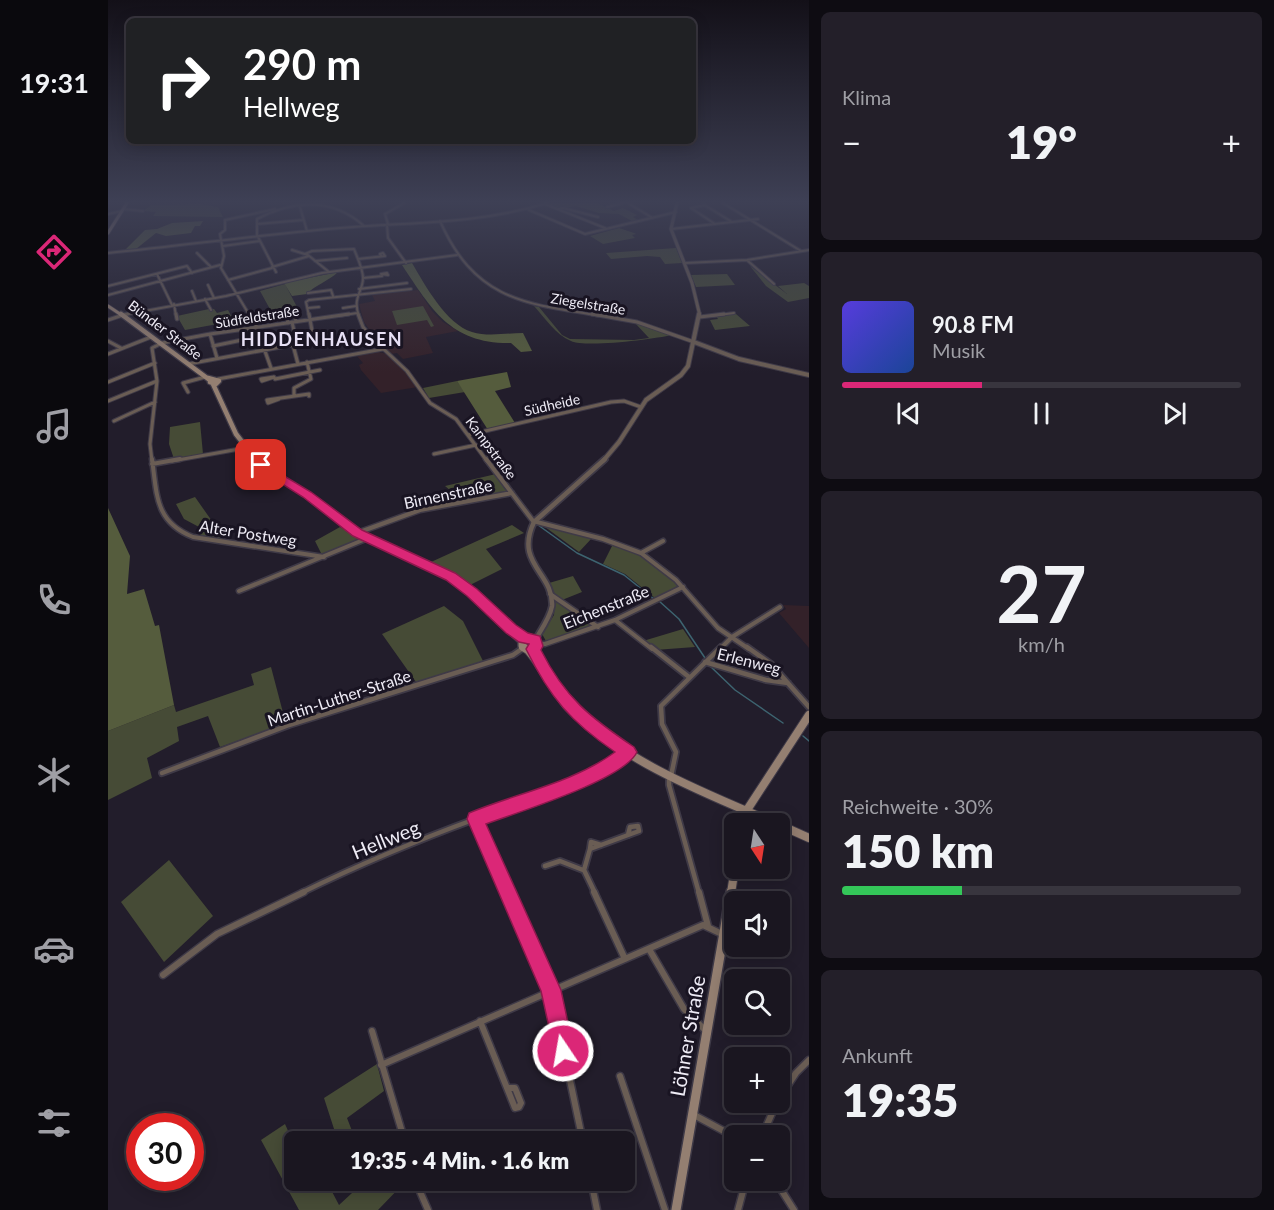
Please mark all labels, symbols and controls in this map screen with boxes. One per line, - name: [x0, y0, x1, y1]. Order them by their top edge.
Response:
- text: 290 m: [243, 39, 361, 89]
- icon: right: [144, 42, 222, 120]
- text: 19:31: [19, 66, 89, 99]
- text: Klima: [842, 85, 891, 109]
- text: Hellweg: [243, 90, 340, 123]
- text: 19°: [1006, 115, 1077, 169]
- text: −: [842, 122, 861, 162]
- text: +: [1222, 122, 1241, 162]
- icon: directions: [33, 231, 75, 273]
- street label: Ziegelstraße: [549, 289, 627, 318]
- street label: Bünder Straße: [125, 296, 206, 363]
- street label: Südfeldstraße: [214, 301, 300, 332]
- text: 90.8 FM: [932, 311, 1014, 338]
- district label: HIDDENHAUSEN: [241, 328, 403, 350]
- text: Musik: [932, 338, 985, 362]
- street label: Südheide: [522, 390, 582, 419]
- icon: previous: [892, 397, 925, 430]
- icon: pause: [1025, 397, 1058, 430]
- icon: next: [1158, 397, 1191, 430]
- icon: music: [33, 405, 75, 447]
- street label: Kampstraße: [462, 413, 520, 482]
- pin: [235, 439, 286, 490]
- icon: arrive: [244, 448, 277, 481]
- street label: Birnenstraße: [402, 475, 494, 512]
- street label: Alter Postweg: [198, 515, 298, 550]
- text: 27: [996, 546, 1087, 640]
- icon: phone: [33, 579, 75, 621]
- street label: Eichenstraße: [560, 581, 652, 632]
- text: km/h: [1018, 632, 1065, 656]
- street label: Erlenweg: [715, 643, 783, 678]
- street label: Martin-Luther-Straße: [265, 665, 413, 730]
- icon: climate: [33, 754, 75, 796]
- text: Reichweite · 30%: [842, 794, 993, 818]
- north arrow: [724, 813, 790, 879]
- map controls: [724, 813, 790, 1191]
- street label: Hellweg: [348, 815, 423, 864]
- text: 150 km: [842, 824, 994, 878]
- button: sound: [724, 891, 790, 957]
- icon: car: [33, 928, 75, 970]
- button: search: [724, 969, 790, 1035]
- street label: Löhner Straße: [665, 973, 709, 1098]
- position arrow: [531, 1019, 595, 1083]
- text: Ankunft: [842, 1043, 913, 1067]
- button: +: [724, 1047, 790, 1113]
- text: 19:35: [842, 1073, 958, 1127]
- icon: filters: [33, 1102, 75, 1144]
- speed limit sign: 30: [126, 1113, 204, 1191]
- button: −: [724, 1125, 790, 1191]
- text: 19:35 · 4 Min. · 1.6 km: [350, 1147, 569, 1174]

